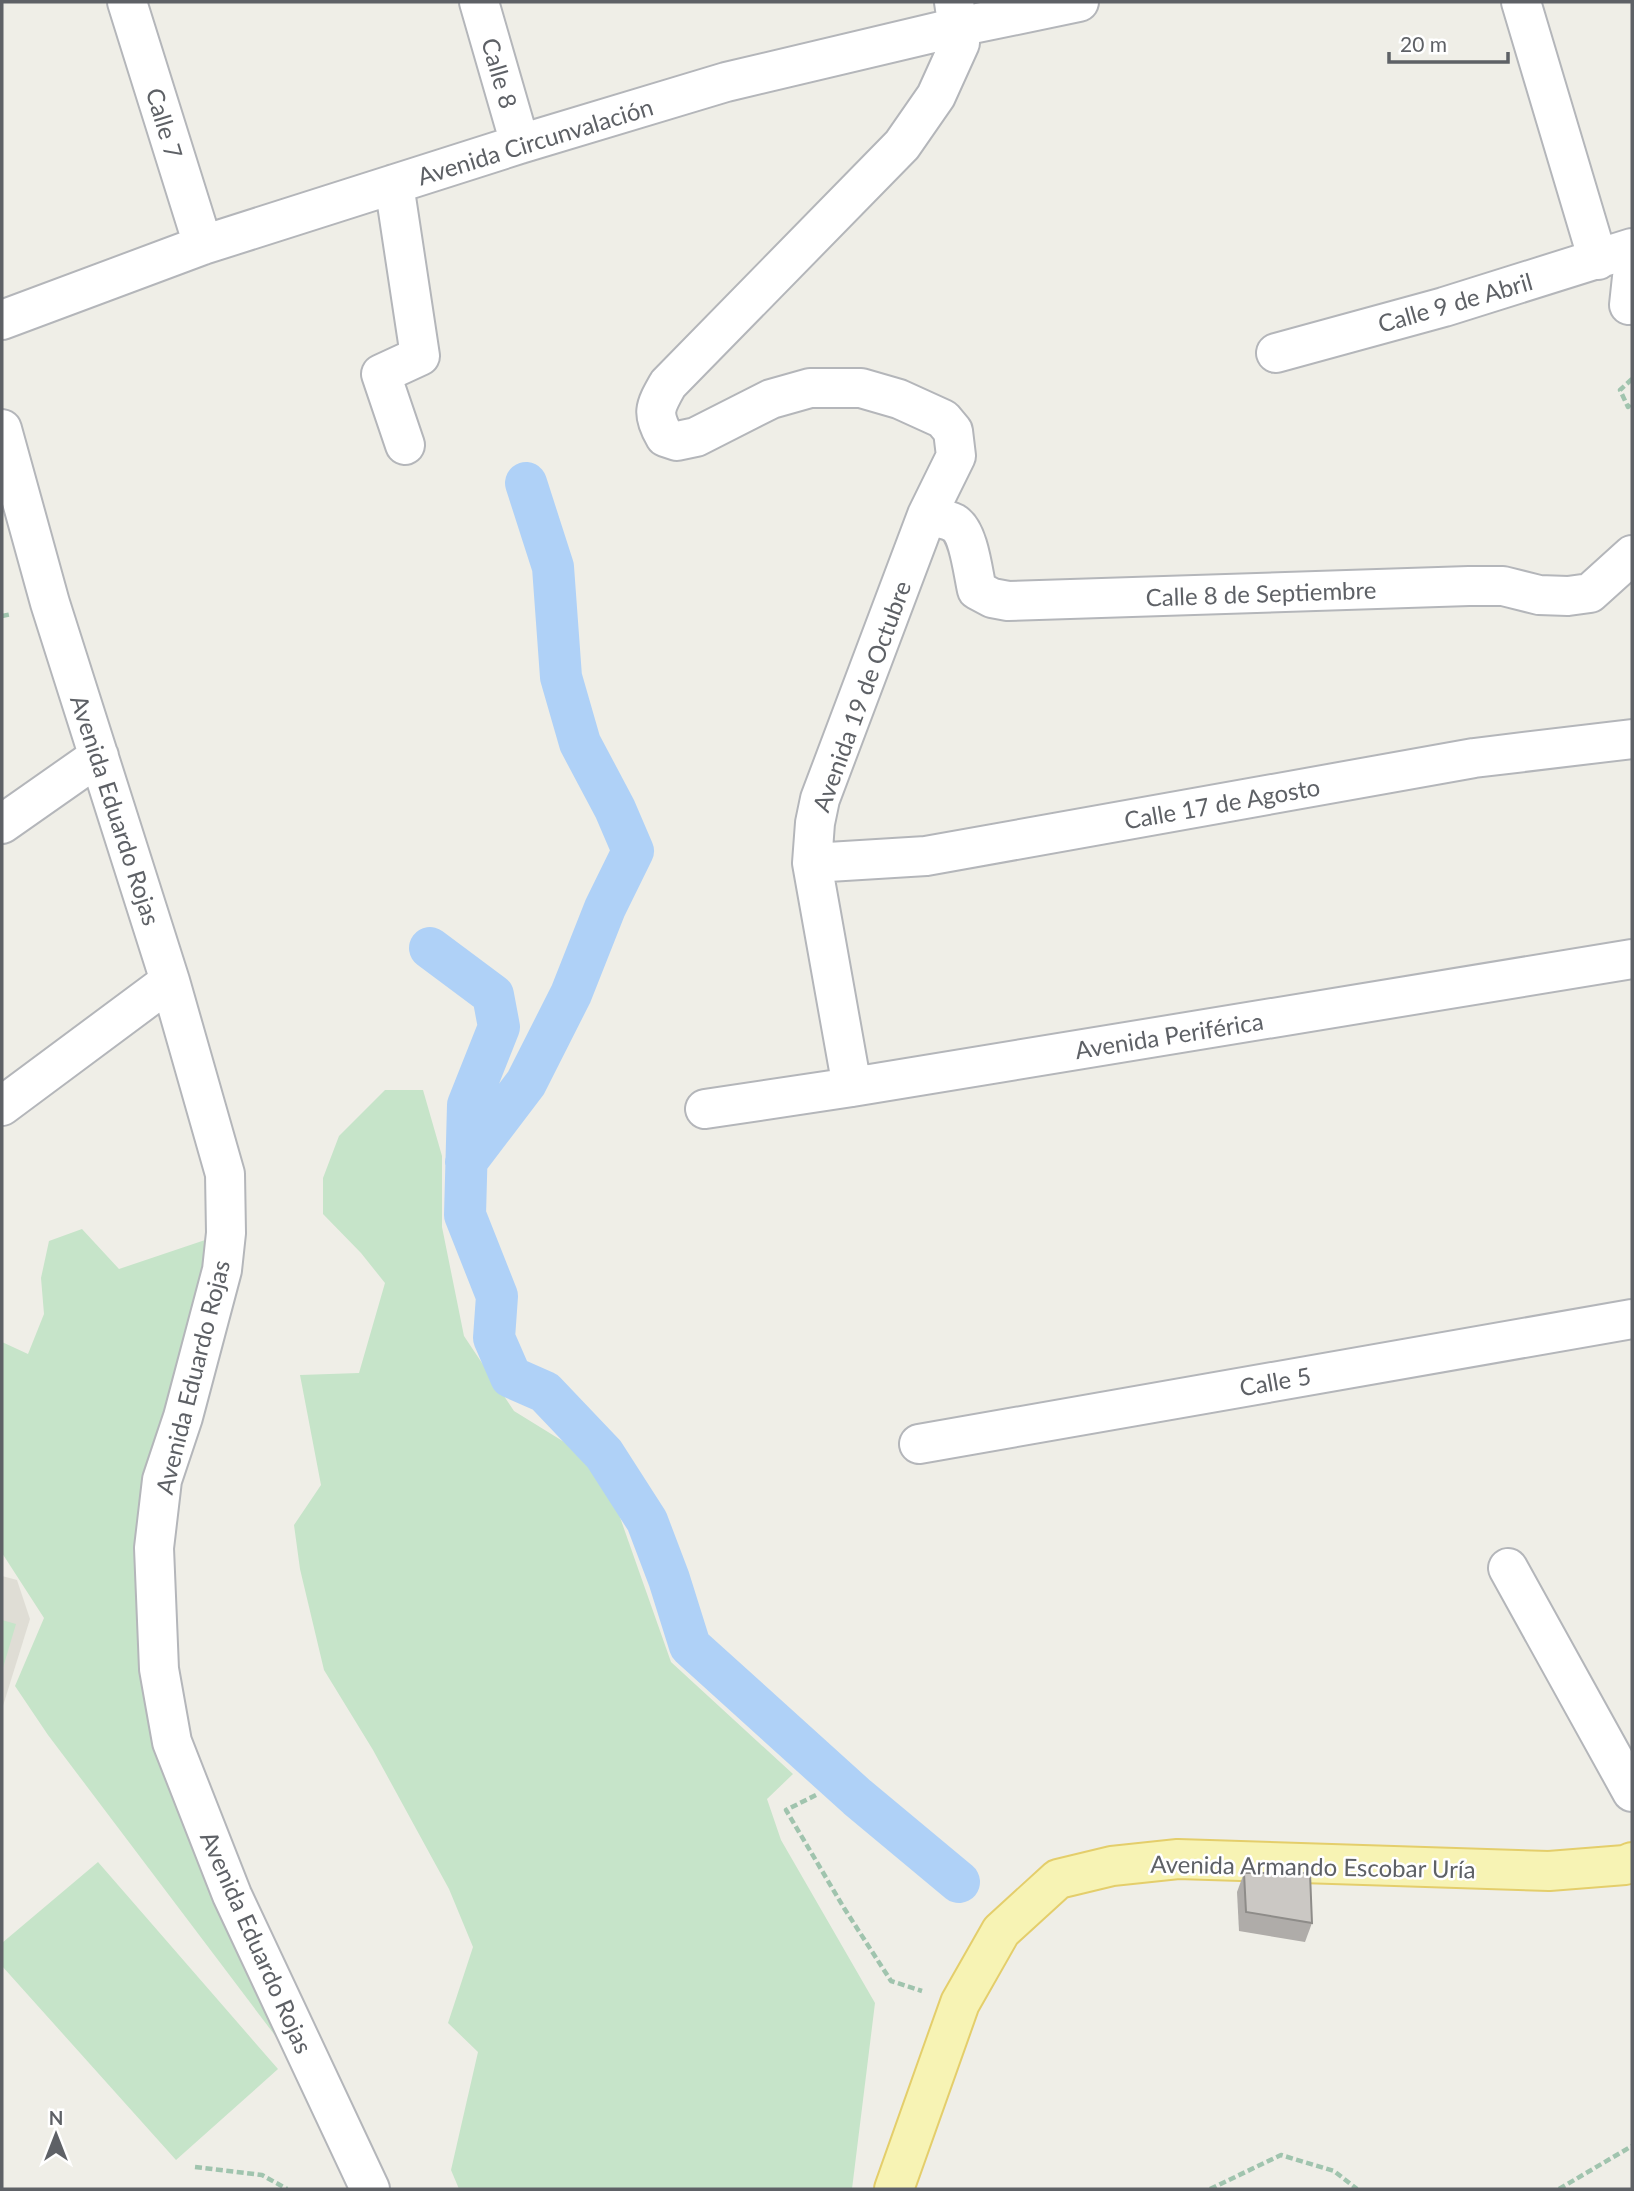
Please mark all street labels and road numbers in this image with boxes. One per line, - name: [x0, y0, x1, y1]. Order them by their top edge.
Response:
- street label: Calle 8: [476, 34, 524, 112]
- street label: Calle 7: [141, 84, 189, 162]
- street label: Avenida Circunvalación: [414, 91, 656, 191]
- street label: Calle 9 de Abril: [1374, 266, 1536, 338]
- street label: Calle 8 de Septiembre: [1145, 574, 1377, 612]
- street label: Avenida 19 de Octubre: [806, 577, 916, 815]
- street label: Avenida Eduardo Rojas: [65, 691, 167, 929]
- street label: Calle 17 de Agosto: [1122, 772, 1322, 834]
- street label: Avenida Periférica: [1073, 1006, 1265, 1064]
- street label: Avenida Eduardo Rojas: [149, 1257, 235, 1497]
- street label: Calle 5: [1237, 1360, 1313, 1402]
- street label: Avenida Eduardo Rojas: [195, 1826, 319, 2058]
- street label: Avenida Armando Escobar Uría: [1150, 1849, 1476, 1883]

